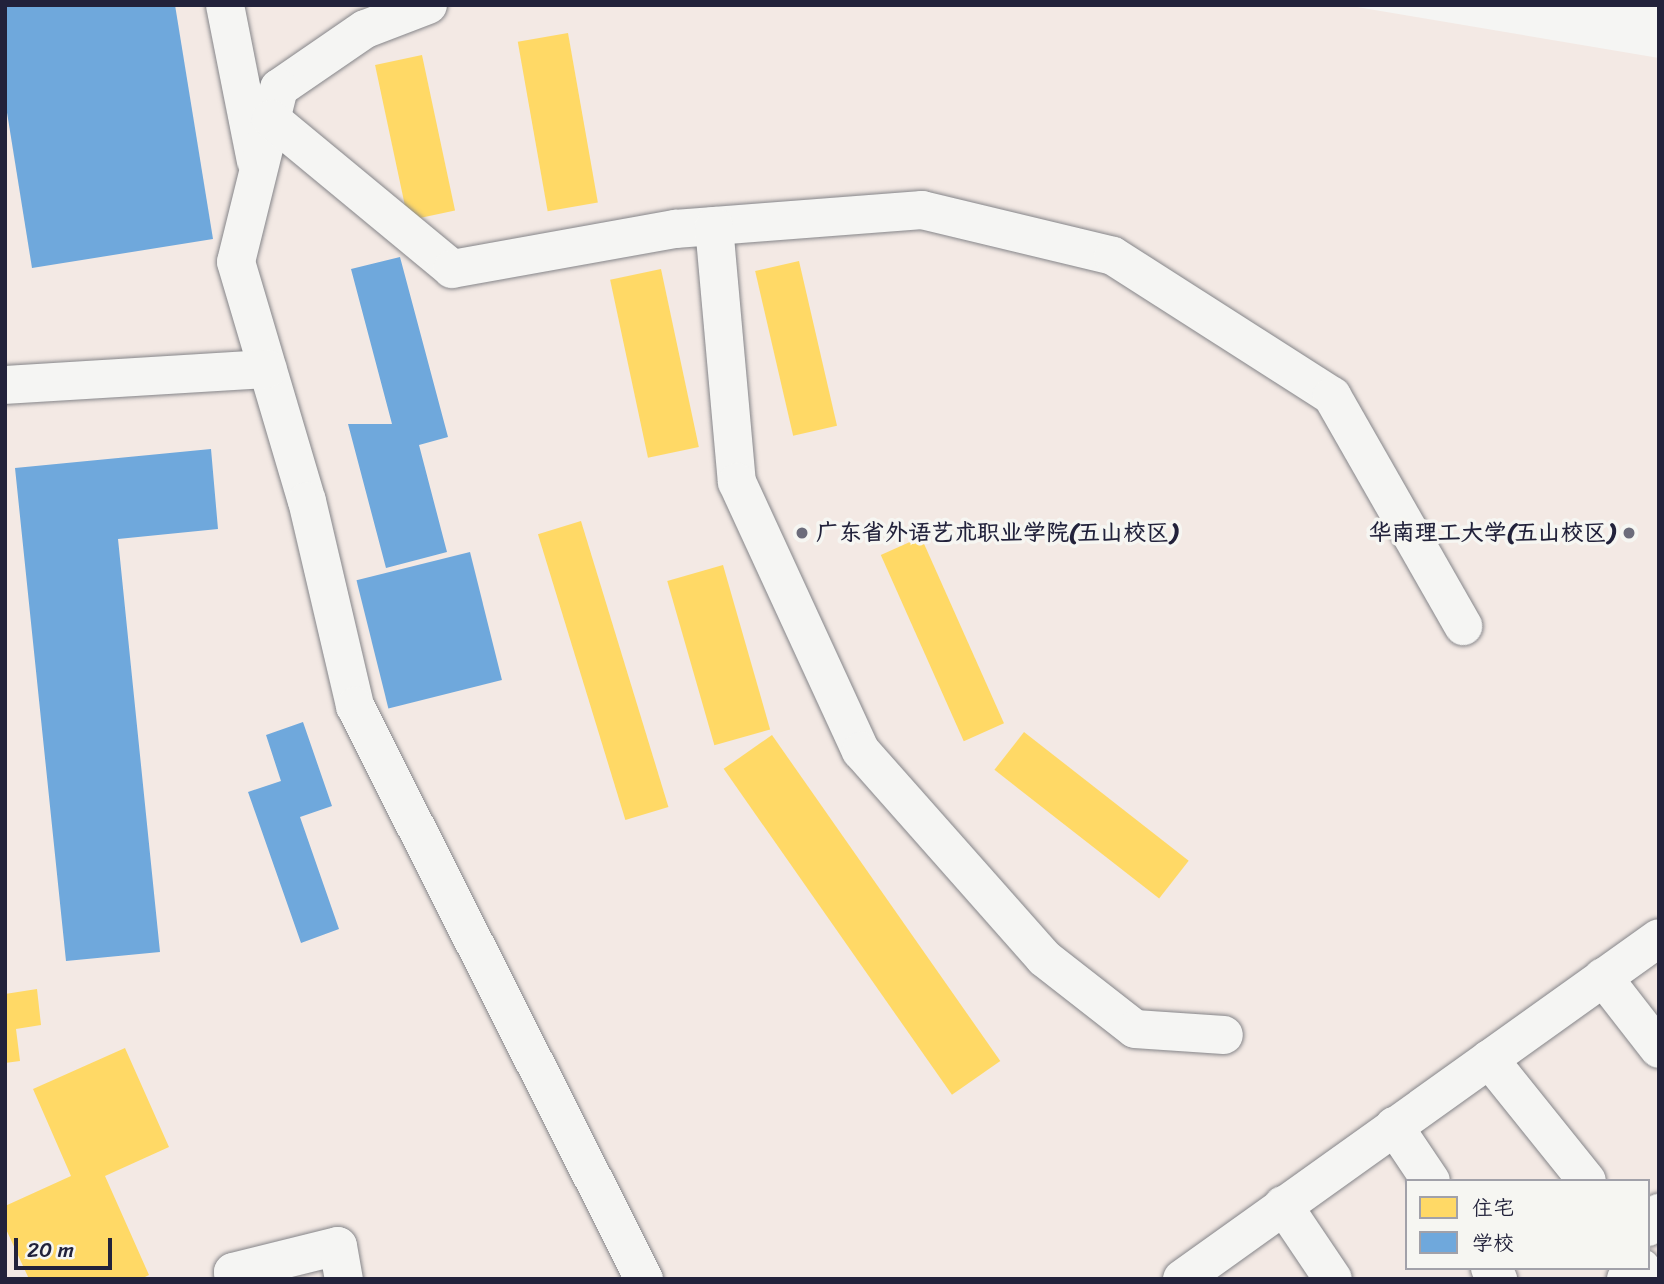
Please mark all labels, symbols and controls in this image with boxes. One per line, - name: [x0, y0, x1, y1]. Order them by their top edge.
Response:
- place label: 广东省外语艺术职业学院(五山校区): [816, 519, 1177, 547]
- place label: 华南理工大学(五山校区): [1369, 519, 1615, 547]
- marker: 广东省外语艺术职业学院(五山校区): [794, 525, 810, 541]
- marker: 华南理工大学(五山校区): [1621, 525, 1637, 541]
- legend: [1405, 1179, 1650, 1270]
- text: 住宅: [1472, 1189, 1514, 1227]
- scale bar: [18, 1224, 116, 1268]
- text: 学校: [1472, 1224, 1514, 1262]
- text: 20 m: [27, 1231, 74, 1269]

